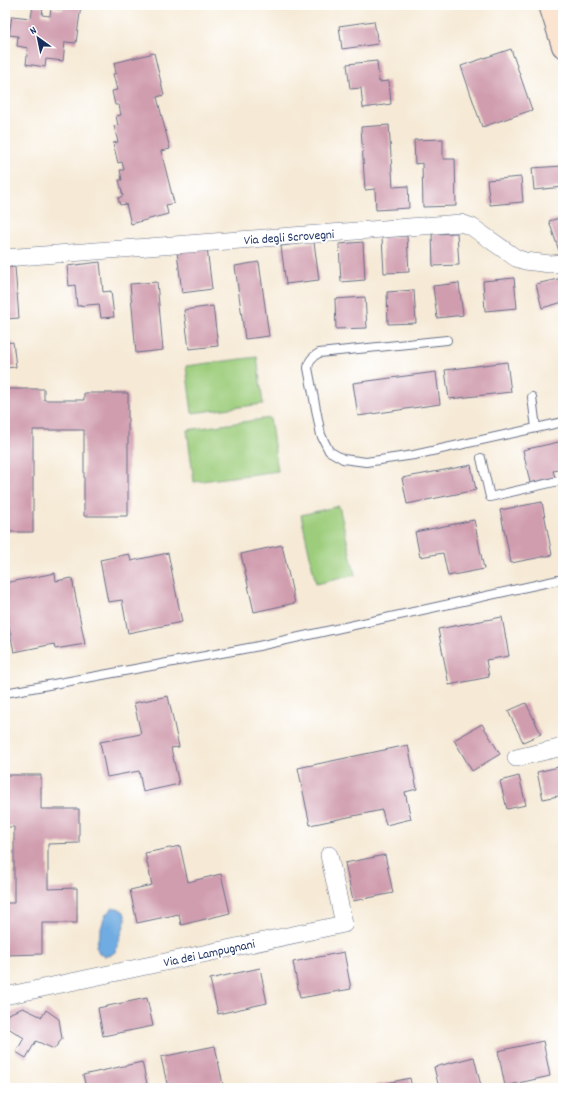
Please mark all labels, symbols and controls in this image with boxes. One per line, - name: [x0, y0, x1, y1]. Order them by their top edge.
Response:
- north arrow: [18, 18, 58, 58]
- text: N: [27, 23, 41, 39]
- street label: Via degli Scrovegni: [243, 226, 336, 251]
- street label: Via dei Lampugnani: [162, 935, 258, 973]

